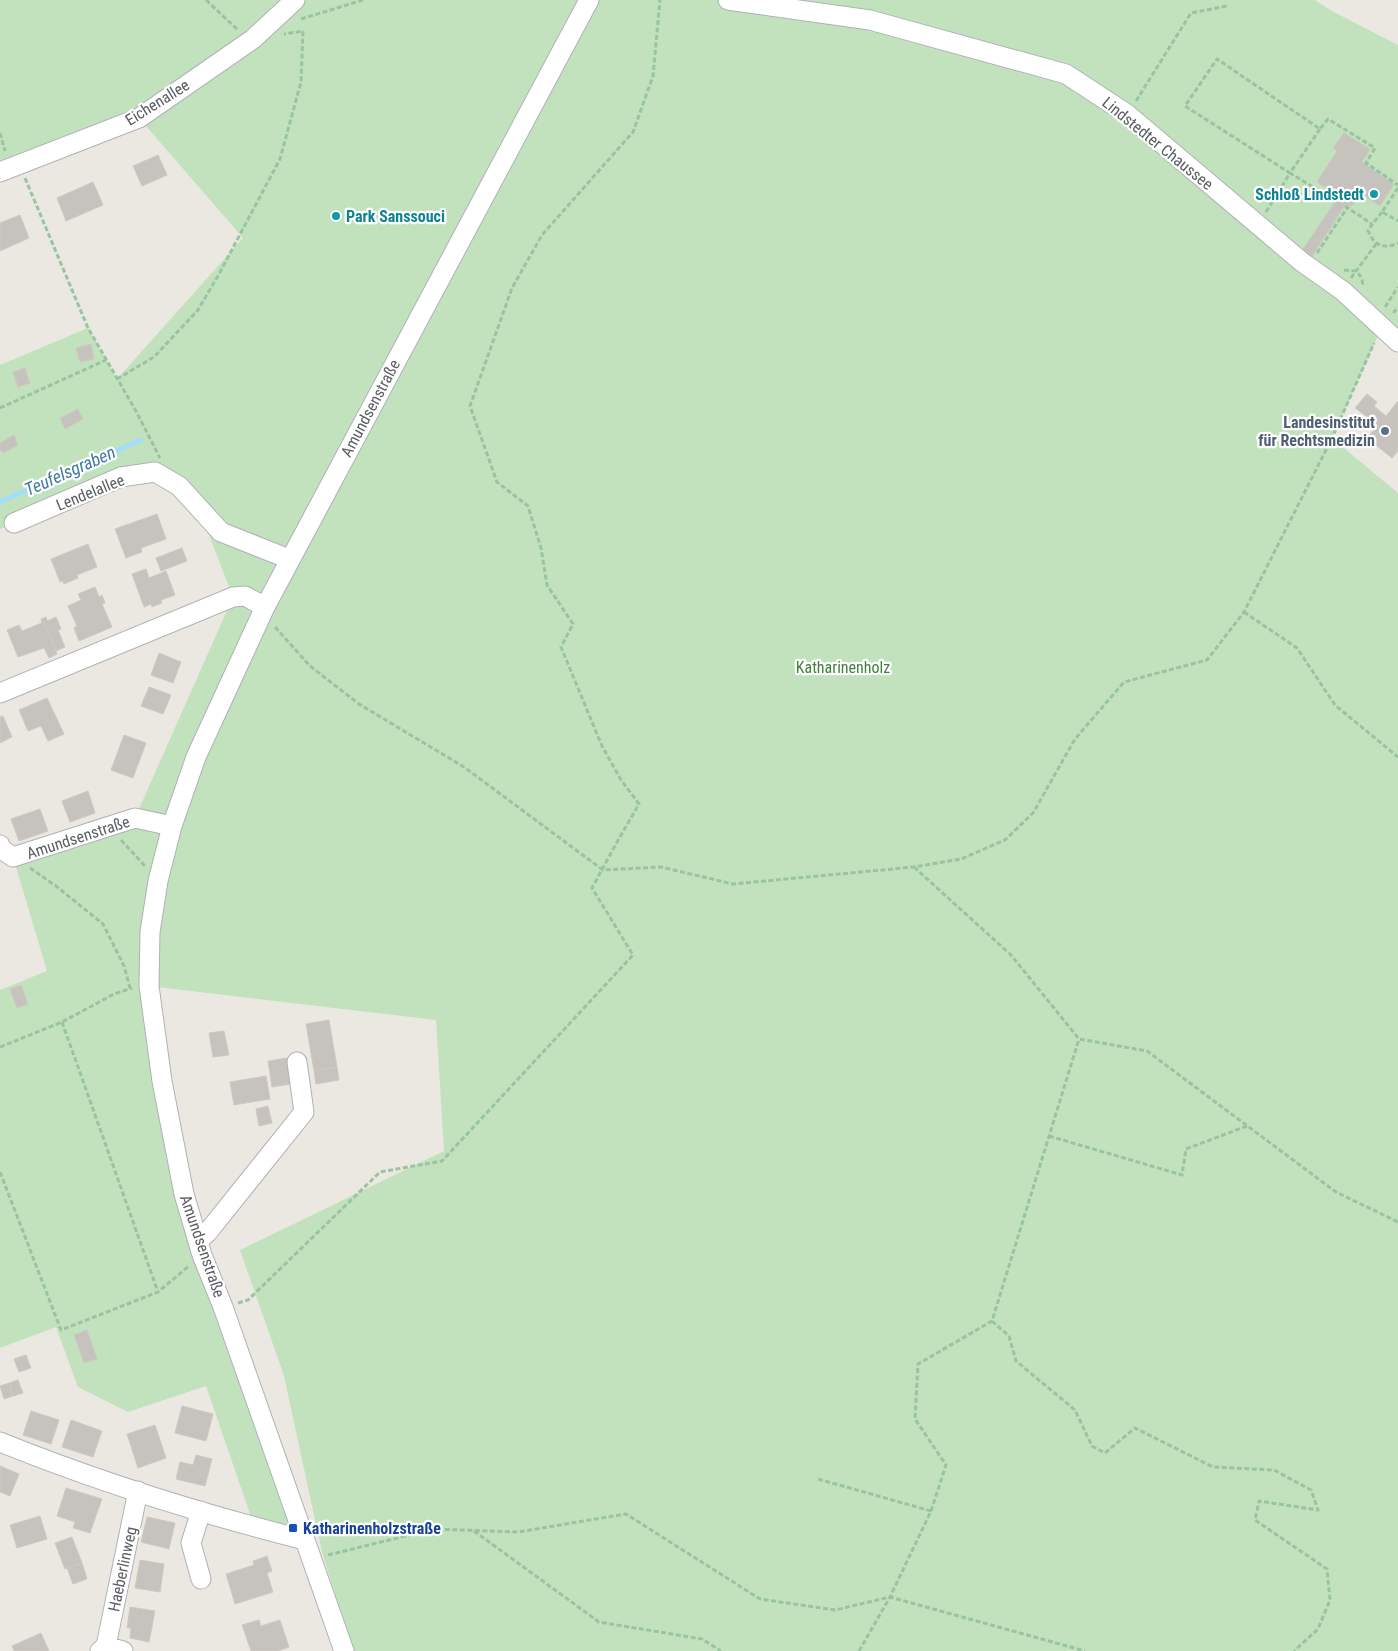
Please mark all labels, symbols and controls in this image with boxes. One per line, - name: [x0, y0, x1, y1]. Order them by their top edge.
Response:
- street label: Eichenallee: [122, 75, 193, 130]
- street label: Lindstedter Chaussee: [1098, 93, 1217, 194]
- place label: Schloß Lindstedt: [1255, 185, 1364, 204]
- marker: Schloß Lindstedt: [1368, 188, 1380, 200]
- place label: Park Sanssouci: [346, 207, 445, 226]
- marker: Park Sanssouci: [330, 210, 342, 222]
- street label: Amundsenstraße: [337, 356, 404, 460]
- place label: Landesinstitut für Rechtsmedizin: [1258, 413, 1375, 450]
- marker: Landesinstitut für Rechtsmedizin: [1379, 425, 1391, 437]
- water label: Teufelsgraben: [21, 441, 119, 500]
- street label: Lendelallee: [53, 470, 127, 515]
- park label: Katharinenholz: [796, 658, 890, 677]
- street label: Amundsenstraße: [24, 812, 132, 863]
- street label: Amundsenstraße: [176, 1192, 229, 1300]
- place label: Katharinenholzstraße: [303, 1519, 441, 1538]
- marker: Katharinenholzstraße: [287, 1522, 299, 1534]
- street label: Haeberlinweg: [104, 1525, 141, 1613]

